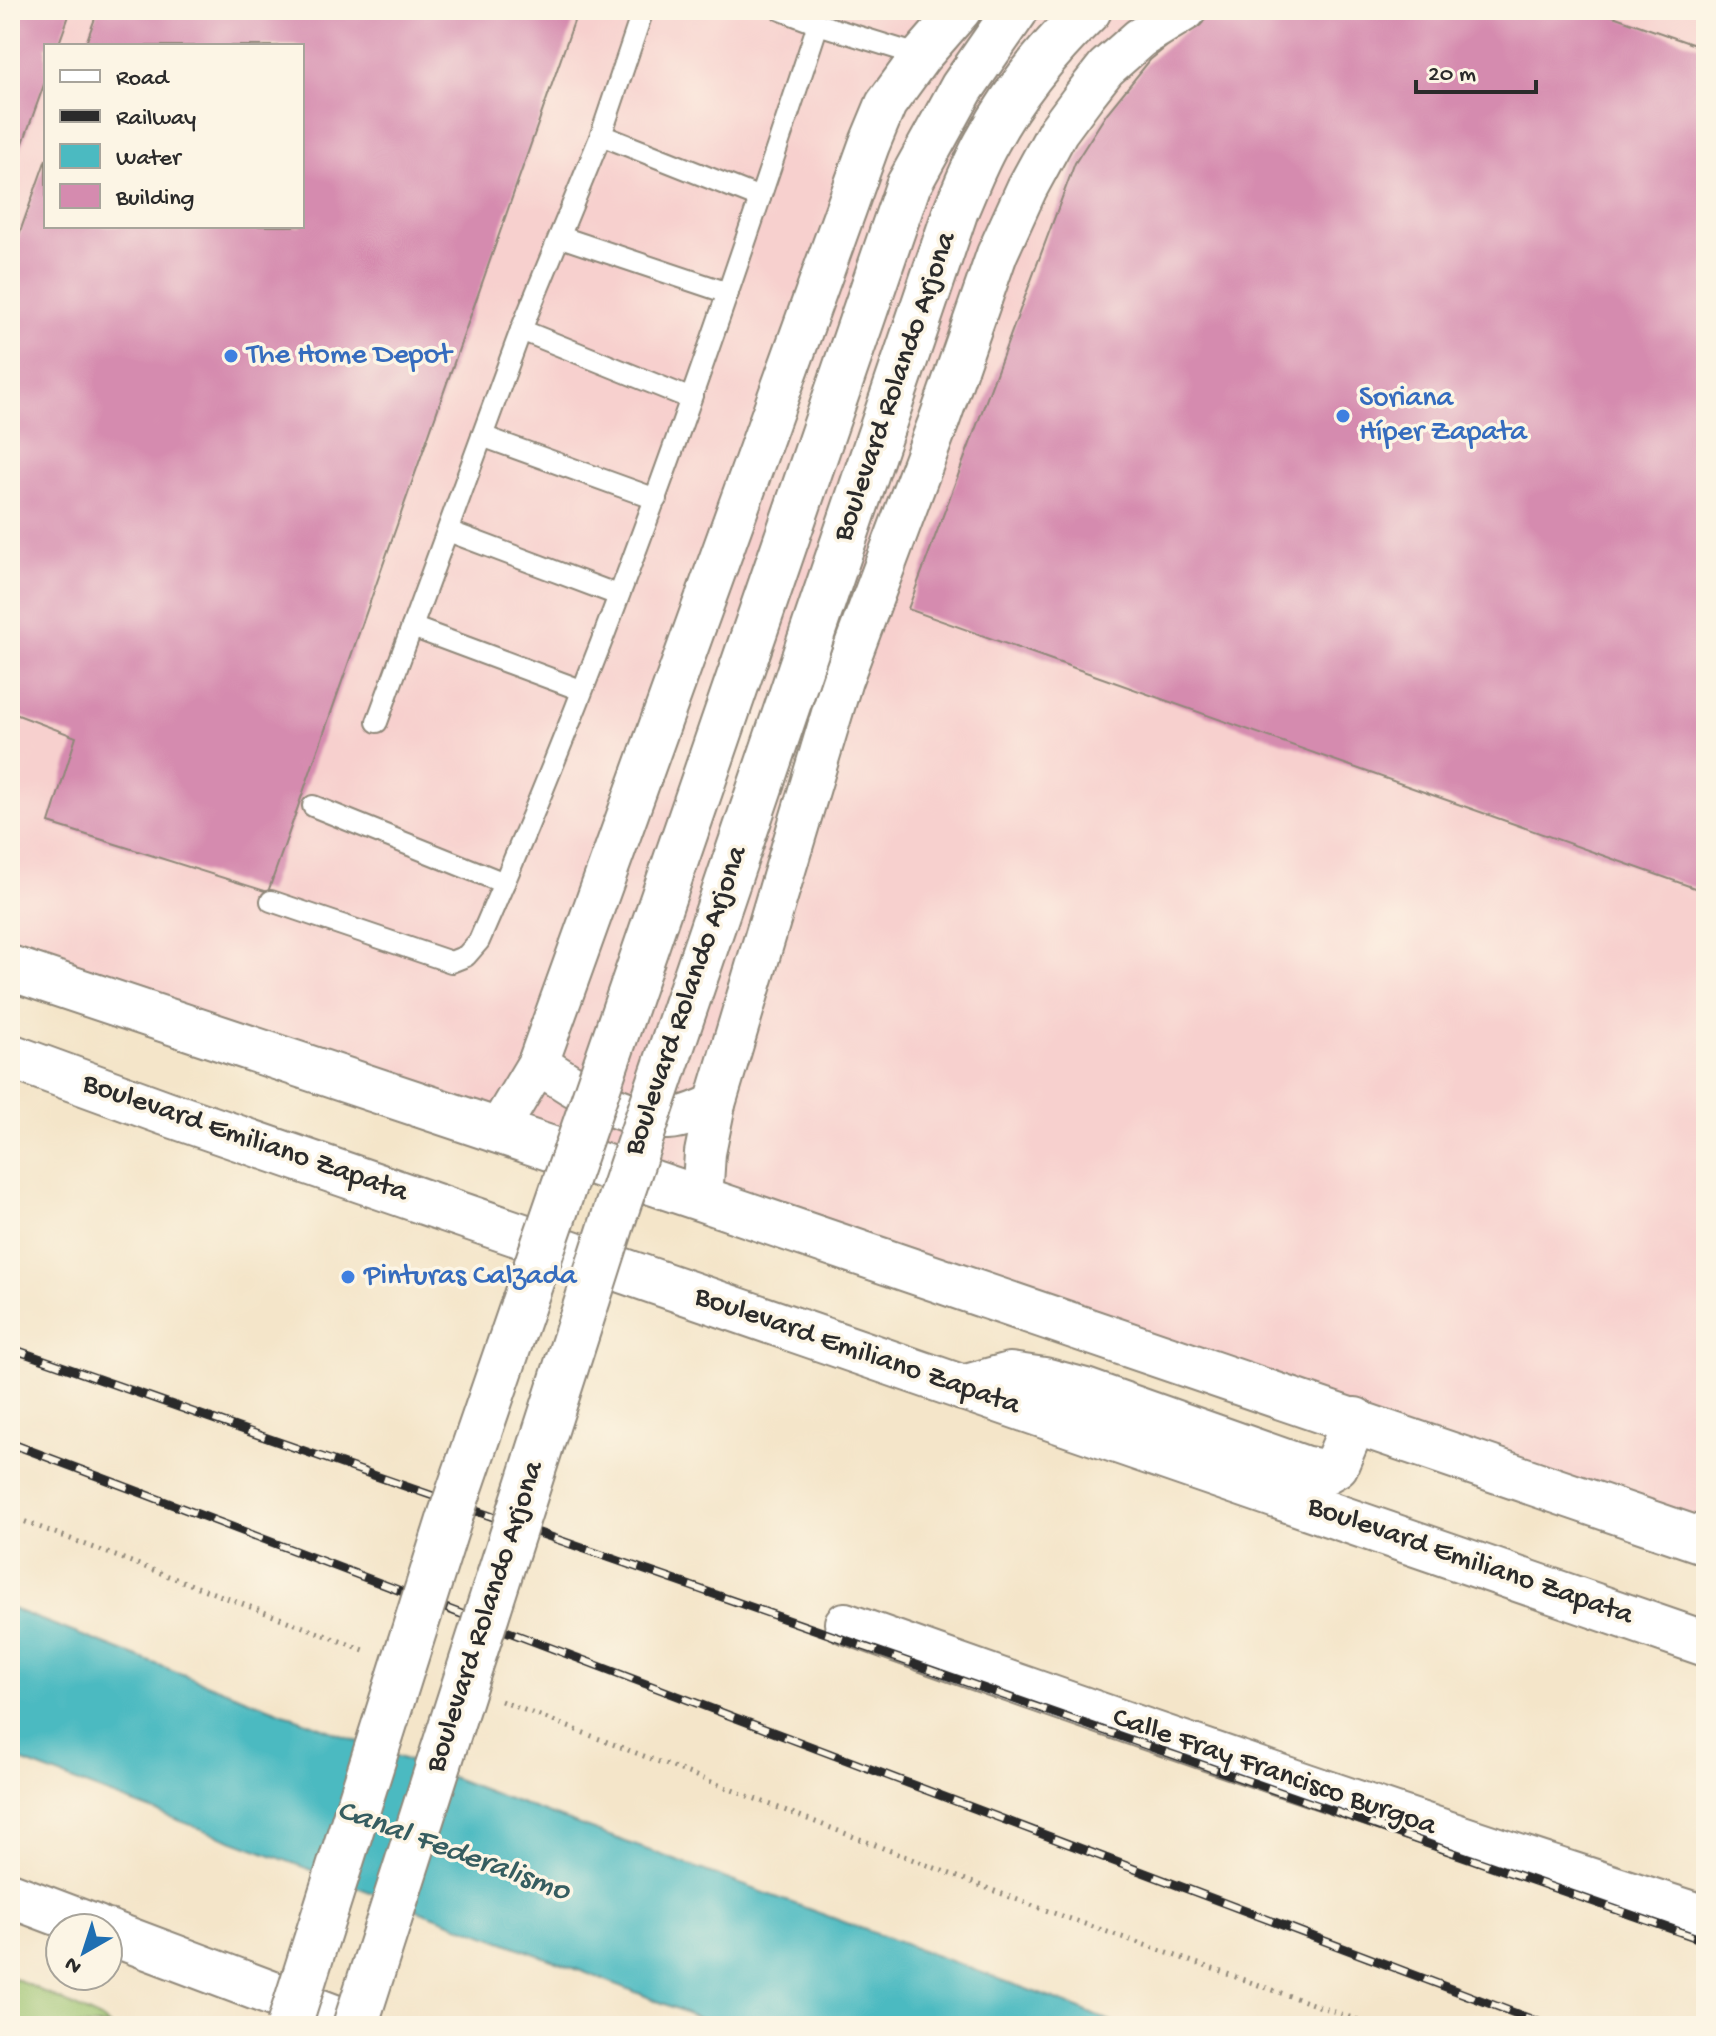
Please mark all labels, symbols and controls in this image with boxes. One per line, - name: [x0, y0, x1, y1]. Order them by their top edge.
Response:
- legend: [44, 44, 304, 228]
- scale bar: [1416, 44, 1536, 94]
- text: 20 m: [1428, 61, 1476, 90]
- text: Road: [116, 65, 170, 94]
- text: Railway: [116, 105, 196, 134]
- text: Water: [116, 145, 183, 174]
- text: Building: [115, 185, 194, 214]
- street label: Boulevard Rolando Arjona: [826, 226, 966, 547]
- place label: The Home Depot: [245, 339, 454, 374]
- marker: The Home Depot: [222, 347, 240, 365]
- place label: Soriana Híper Zapata: [1359, 382, 1528, 451]
- marker: Soriana Híper Zapata: [1334, 407, 1352, 425]
- street label: Boulevard Rolando Arjona: [617, 840, 757, 1161]
- street label: Boulevard Emiliano Zapata: [77, 1066, 414, 1212]
- place label: Pinturas Calzada: [363, 1260, 578, 1295]
- marker: Pinturas Calzada: [339, 1268, 357, 1286]
- street label: Boulevard Emiliano Zapata: [689, 1279, 1026, 1425]
- street label: Boulevard Rolando Arjona: [419, 1456, 553, 1778]
- street label: Boulevard Emiliano Zapata: [1302, 1489, 1639, 1635]
- street label: Calle Fray Francisco Burgoa: [1108, 1701, 1442, 1845]
- water label: Canal Federalismo: [331, 1792, 576, 1912]
- north arrow: [44, 1912, 124, 1992]
- text: N: [60, 1950, 88, 1979]

